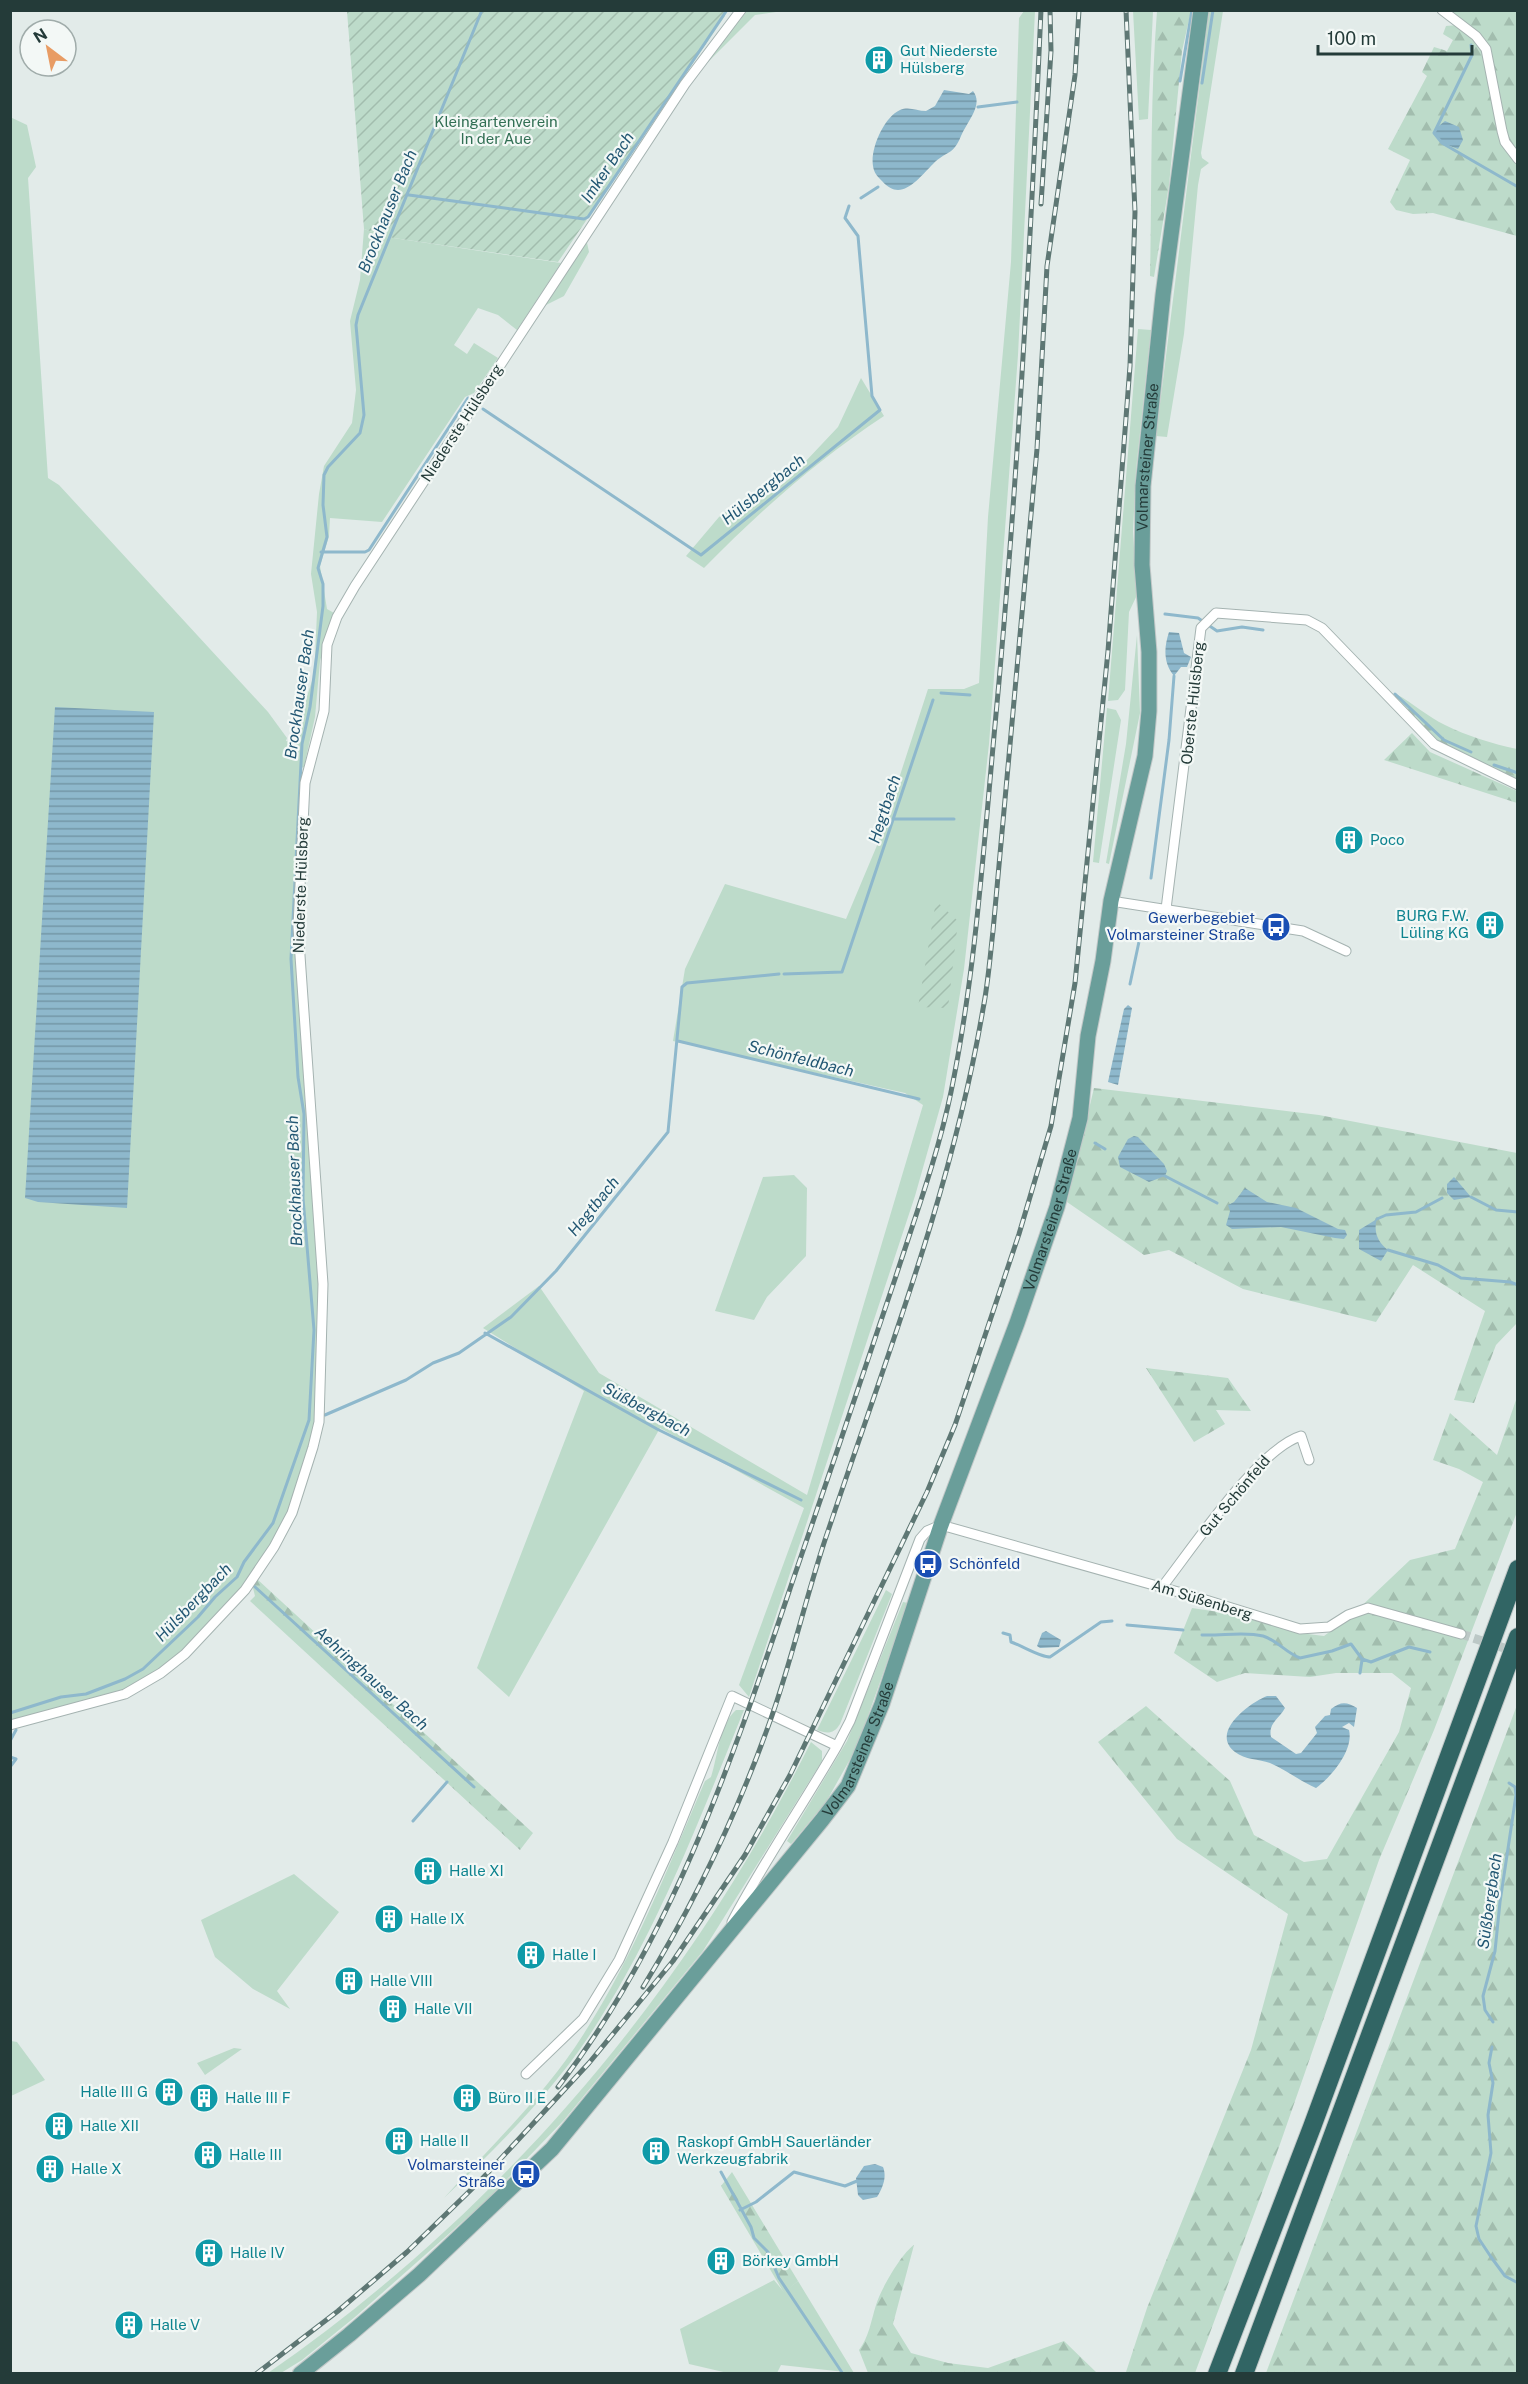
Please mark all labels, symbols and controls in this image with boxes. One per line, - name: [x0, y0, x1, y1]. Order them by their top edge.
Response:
- north arrow: [18, 18, 78, 78]
- scale bar: [1318, 18, 1472, 56]
- text: N: [30, 24, 51, 47]
- text: 100 m: [1327, 28, 1376, 49]
- place label: Gut Niederste Hülsberg: [900, 42, 998, 76]
- building icon: Gut Niederste Hülsberg: [863, 44, 895, 76]
- park label: Kleingartenverein In der Aue: [434, 113, 558, 147]
- water label: Imker Bach: [577, 128, 638, 206]
- water label: Brockhauser Bach: [354, 147, 421, 275]
- street label: Niederste Hülsberg: [417, 361, 506, 485]
- street label: Volmarsteiner Straße: [1133, 382, 1162, 531]
- water label: Hülsbergbach: [718, 450, 809, 529]
- water label: Brockhauser Bach: [281, 628, 318, 760]
- street label: Oberste Hülsberg: [1178, 640, 1207, 765]
- water label: Hegtbach: [864, 772, 904, 846]
- street label: Niederste Hülsberg: [290, 816, 311, 953]
- building icon: Poco: [1333, 824, 1365, 856]
- place label: Poco: [1370, 831, 1405, 848]
- place label: BURG F.W. Lüling KG: [1396, 907, 1469, 941]
- place label: Gewerbegebiet Volmarsteiner Straße: [1107, 909, 1255, 943]
- building icon: BURG F.W. Lüling KG: [1474, 909, 1506, 941]
- bus stop icon: Gewerbegebiet Volmarsteiner Straße: [1260, 911, 1292, 943]
- water label: Schönfeldbach: [746, 1036, 856, 1081]
- water label: Brockhauser Bach: [283, 1115, 306, 1247]
- street label: Volmarsteiner Straße: [1020, 1147, 1080, 1293]
- water label: Hegtbach: [564, 1173, 623, 1240]
- water label: Süßbergbach: [600, 1378, 694, 1441]
- street label: Gut Schönfeld: [1196, 1452, 1273, 1540]
- bus stop icon: Schönfeld: [912, 1548, 944, 1580]
- place label: Schönfeld: [949, 1555, 1020, 1572]
- water label: Hülsbergbach: [151, 1559, 235, 1645]
- street label: Am Süßenberg: [1150, 1576, 1255, 1623]
- water label: Aehringhauser Bach: [311, 1622, 432, 1734]
- street label: Volmarsteiner Straße: [819, 1679, 897, 1820]
- water label: Süßbergbach: [1473, 1852, 1506, 1950]
- building icon: Halle XI: [412, 1855, 444, 1887]
- place label: Halle XI: [449, 1862, 504, 1879]
- building icon: Halle IX: [373, 1903, 405, 1935]
- place label: Halle IX: [410, 1910, 465, 1927]
- building icon: Halle I: [515, 1939, 547, 1971]
- place label: Halle I: [552, 1946, 597, 1963]
- building icon: Halle VIII: [333, 1965, 365, 1997]
- place label: Halle VIII: [370, 1972, 433, 1989]
- building icon: Halle VII: [377, 1993, 409, 2025]
- place label: Halle VII: [414, 2000, 473, 2017]
- building icon: Halle III G: [153, 2076, 185, 2108]
- building icon: Halle III F: [188, 2082, 220, 2114]
- building icon: Büro II E: [451, 2082, 483, 2114]
- place label: Halle III G: [80, 2083, 148, 2100]
- place label: Halle III F: [225, 2089, 291, 2106]
- place label: Büro II E: [488, 2089, 546, 2106]
- building icon: Halle XII: [43, 2110, 75, 2142]
- place label: Halle XII: [80, 2117, 139, 2134]
- building icon: Halle II: [383, 2125, 415, 2157]
- place label: Halle II: [420, 2132, 469, 2149]
- place label: Raskopf GmbH Sauerländer Werkzeugfabrik: [677, 2133, 872, 2167]
- building icon: Raskopf GmbH Sauerländer Werkzeugfabrik: [640, 2135, 672, 2167]
- building icon: Halle III: [192, 2139, 224, 2171]
- place label: Halle III: [229, 2146, 282, 2163]
- building icon: Halle X: [34, 2153, 66, 2185]
- place label: Volmarsteiner Straße: [407, 2156, 505, 2190]
- bus stop icon: Volmarsteiner Straße: [510, 2158, 542, 2190]
- place label: Halle X: [71, 2160, 122, 2177]
- building icon: Halle IV: [193, 2237, 225, 2269]
- place label: Halle IV: [230, 2244, 285, 2261]
- building icon: Börkey GmbH: [705, 2245, 737, 2277]
- place label: Börkey GmbH: [742, 2252, 839, 2269]
- building icon: Halle V: [113, 2309, 145, 2341]
- place label: Halle V: [150, 2316, 200, 2333]

